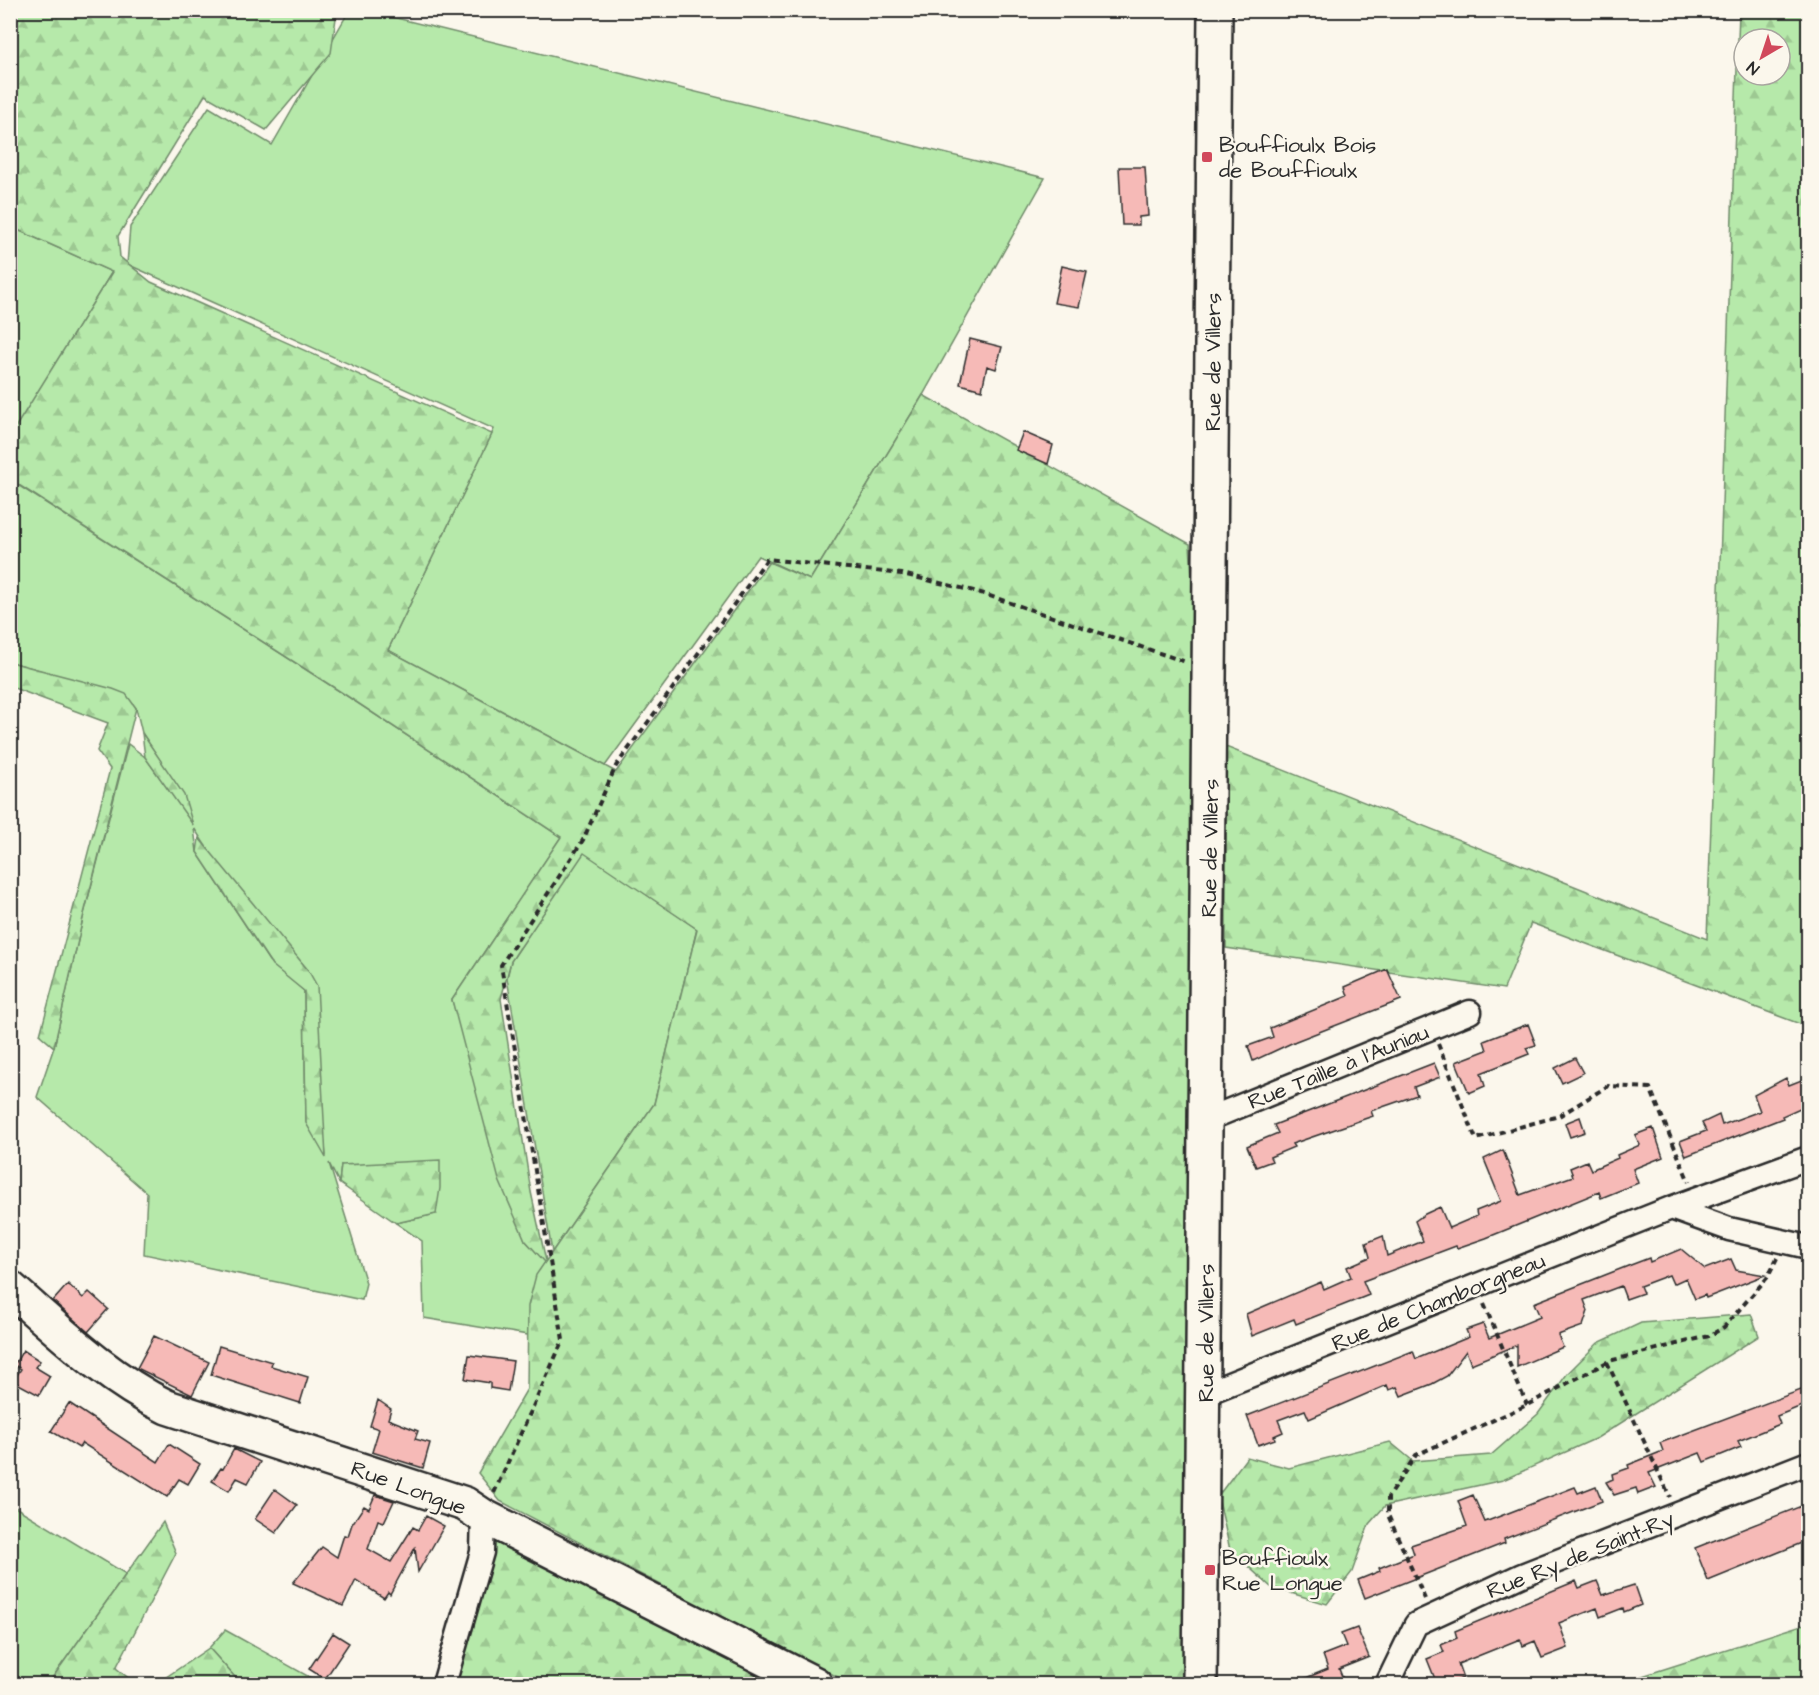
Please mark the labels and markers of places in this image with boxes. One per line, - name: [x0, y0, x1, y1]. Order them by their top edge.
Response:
- place label: Bouffioulx Bois de Bouffioulx: [1219, 130, 1376, 186]
- marker: Bouffioulx Bois de Bouffioulx: [1200, 150, 1214, 164]
- place label: Bouffioulx Rue Longue: [1222, 1543, 1343, 1600]
- marker: Bouffioulx Rue Longue: [1203, 1563, 1217, 1577]

